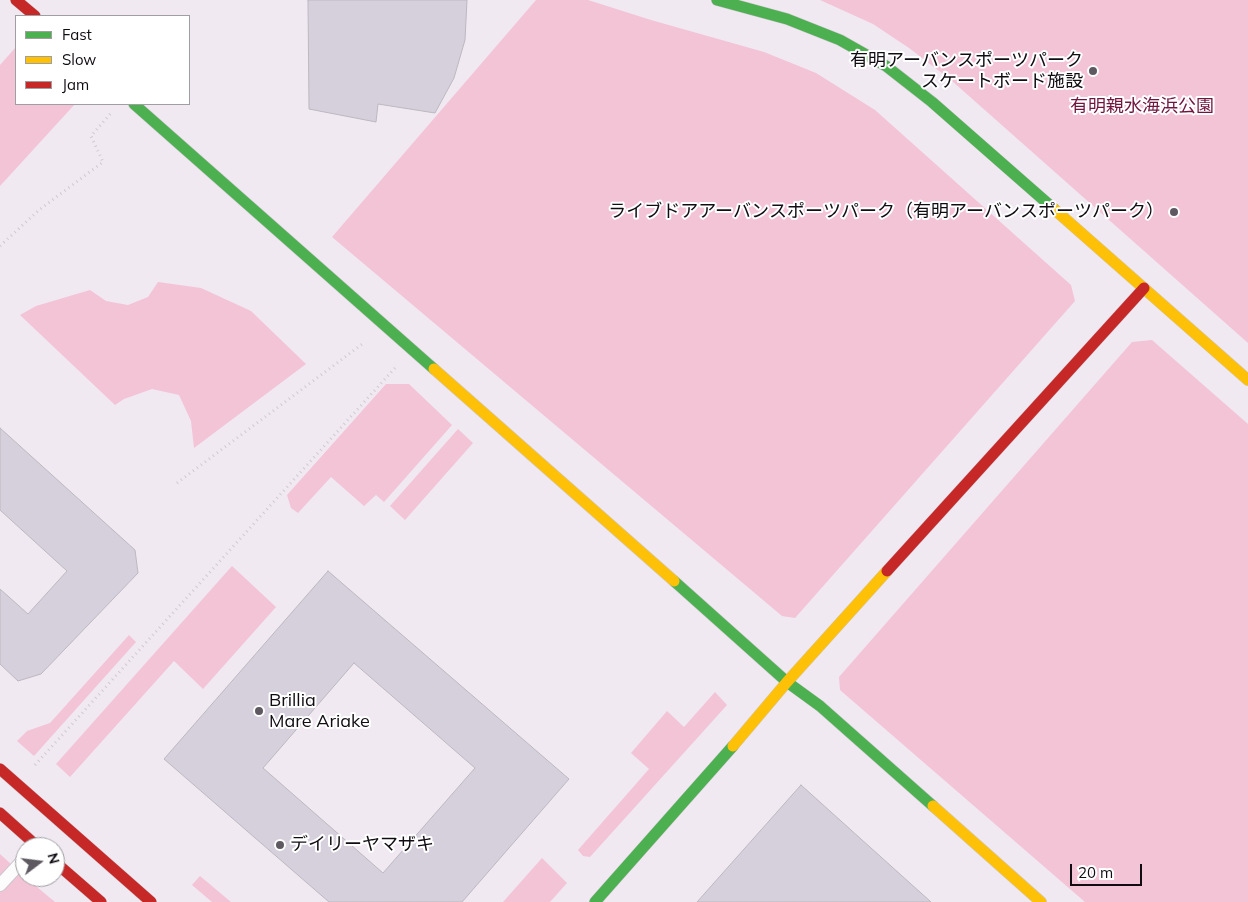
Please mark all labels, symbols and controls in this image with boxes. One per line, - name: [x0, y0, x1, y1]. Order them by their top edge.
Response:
- legend: [15, 15, 190, 105]
- text: Fast: [62, 25, 92, 44]
- text: Slow: [62, 50, 96, 69]
- place label: 有明アーバンスポーツパーク スケートボード施設: [850, 50, 1083, 92]
- marker: 有明アーバンスポーツパーク スケートボード施設: [1087, 65, 1099, 77]
- text: Jam: [62, 75, 89, 94]
- park label: 有明親水海浜公園: [1070, 96, 1214, 118]
- place label: ライブドアアーバンスポーツパーク（有明アーバンスポーツパーク）: [608, 201, 1164, 223]
- marker: ライブドアアーバンスポーツパーク（有明アーバンスポーツパーク）: [1168, 206, 1180, 218]
- place label: Brillia Mare Ariake: [269, 690, 370, 732]
- marker: Brillia Mare Ariake: [253, 705, 265, 717]
- place label: デイリーヤマザキ: [290, 834, 434, 856]
- north arrow: [15, 837, 65, 887]
- marker: デイリーヤマザキ: [274, 839, 286, 851]
- text: N: [43, 851, 64, 866]
- scale bar: [1073, 854, 1146, 886]
- text: 20 m: [1078, 863, 1113, 882]

